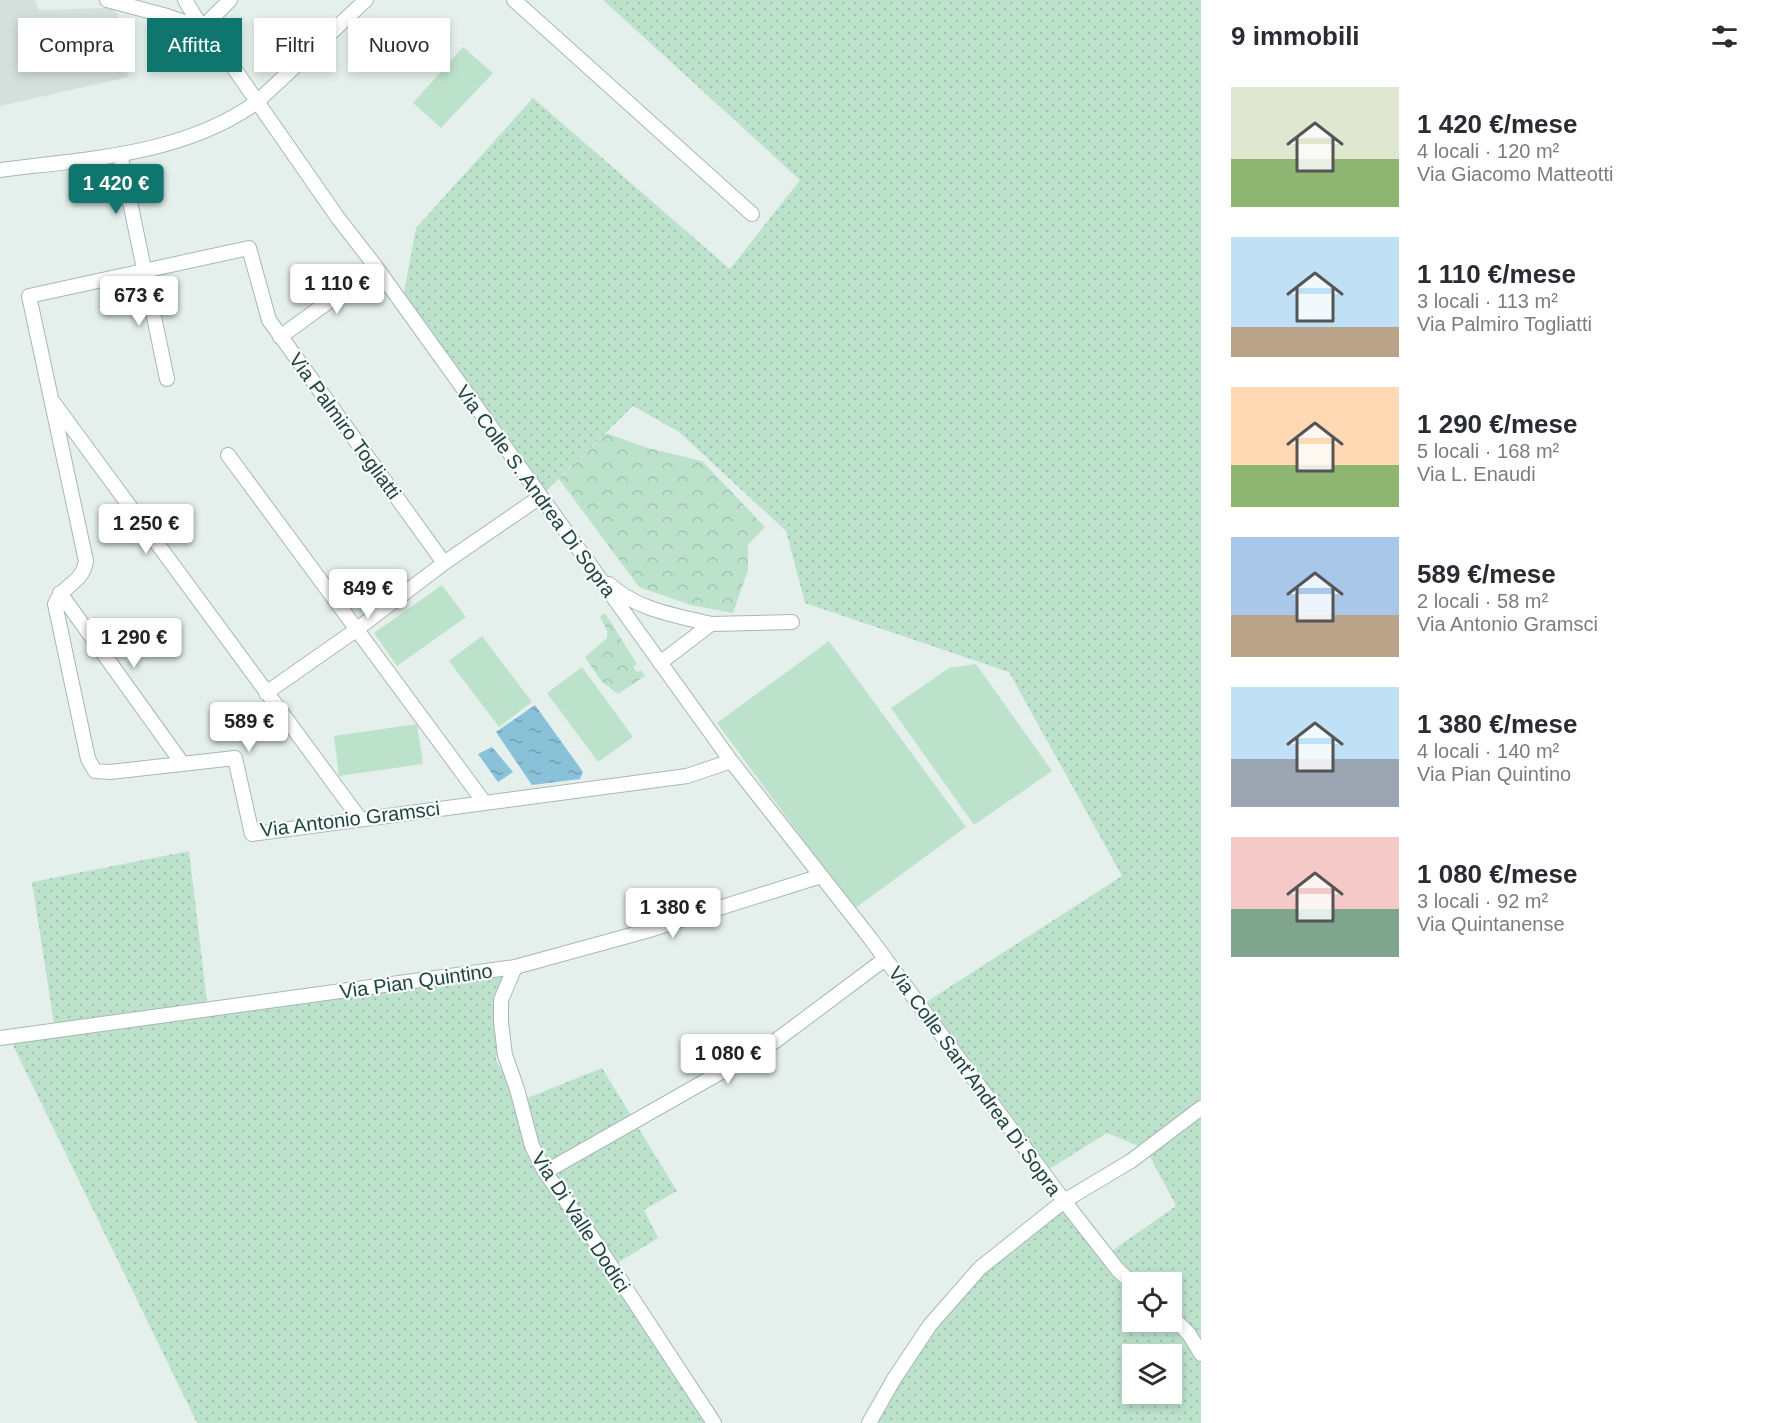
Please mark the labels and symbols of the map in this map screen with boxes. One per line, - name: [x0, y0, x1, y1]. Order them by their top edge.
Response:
- pin: 1 420 €: [61, 164, 171, 215]
- pin: 1 110 €: [282, 264, 392, 315]
- pin: 673 €: [97, 276, 181, 327]
- street label: Via Palmiro Togliatti: [285, 349, 405, 503]
- street label: Via Colle S. Andrea Di Sopra: [452, 381, 621, 602]
- pin: 1 250 €: [91, 504, 201, 555]
- pin: 849 €: [326, 569, 410, 620]
- pin: 1 290 €: [79, 618, 189, 669]
- pin: 589 €: [207, 702, 291, 753]
- street label: Via Antonio Gramsci: [259, 797, 441, 841]
- pin: 1 380 €: [618, 888, 728, 939]
- street label: Via Pian Quintino: [338, 959, 494, 1003]
- street label: Via Colle Sant'Andrea Di Sopra: [884, 962, 1066, 1201]
- pin: 1 080 €: [673, 1034, 783, 1085]
- street label: Via Di Valle Dodici: [527, 1148, 635, 1296]

